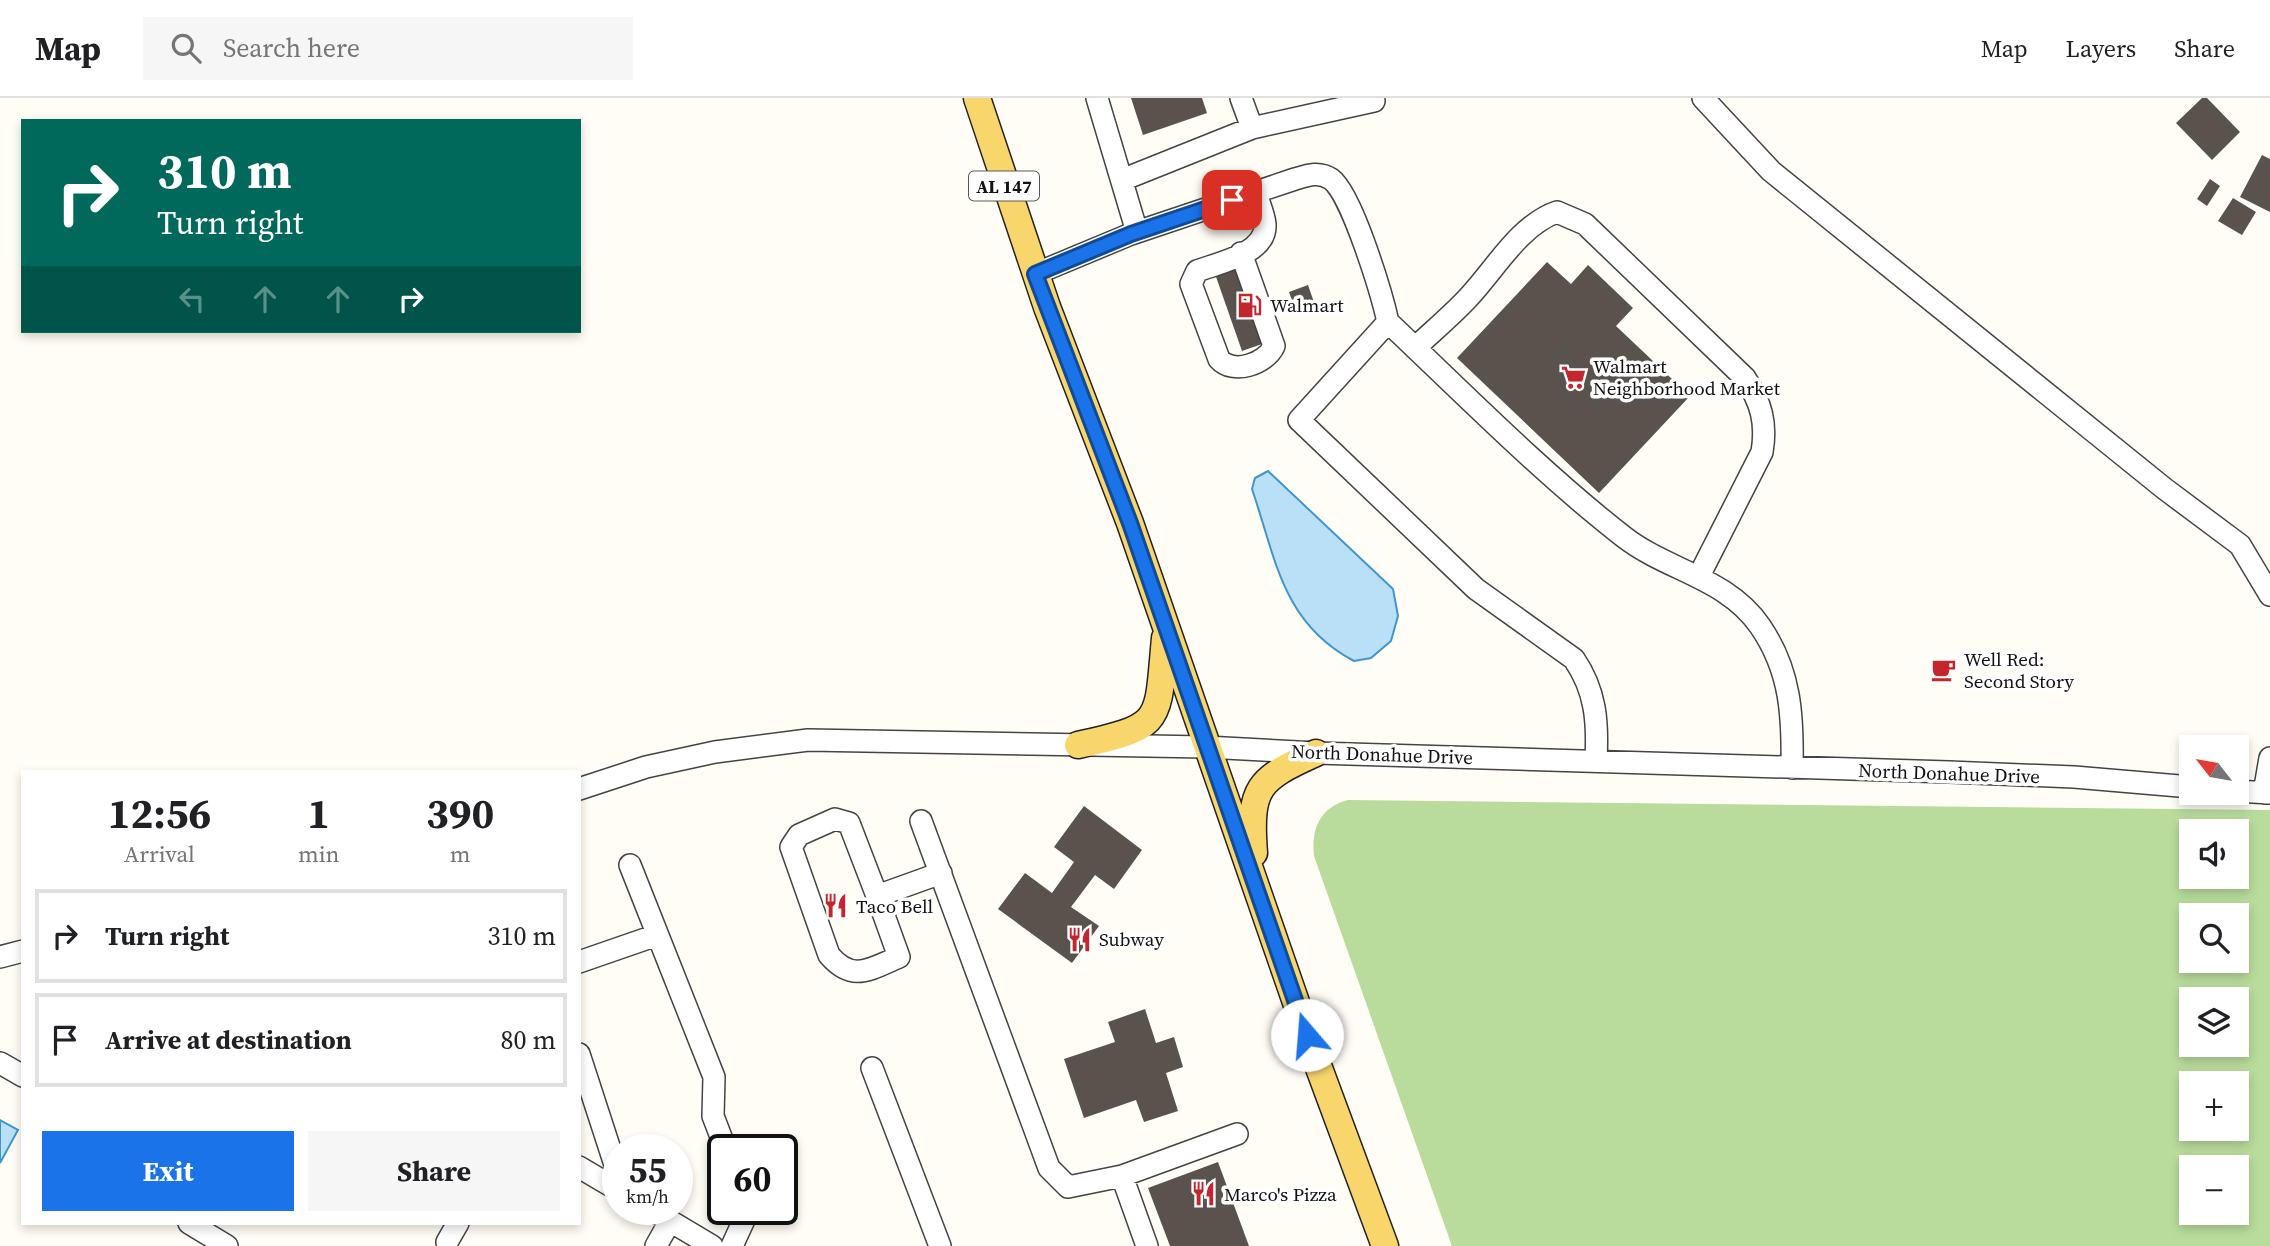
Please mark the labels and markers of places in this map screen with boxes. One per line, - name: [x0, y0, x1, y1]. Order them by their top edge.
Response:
- pin: [1202, 170, 1262, 230]
- fuel station icon: Walmart: [1236, 291, 1264, 319]
- place label: Walmart: [1270, 292, 1344, 318]
- place label: Walmart Neighborhood Market: [1593, 353, 1781, 401]
- supermarket icon: Walmart Neighborhood Market: [1559, 363, 1587, 391]
- place label: Well Red: Second Story: [1964, 646, 2074, 694]
- cafe icon: Well Red: Second Story: [1930, 656, 1958, 684]
- restaurant icon: Taco Bell: [822, 892, 850, 920]
- place label: Taco Bell: [856, 893, 934, 919]
- restaurant icon: Subway: [1065, 925, 1093, 953]
- place label: Subway: [1099, 926, 1164, 952]
- restaurant icon: Marco's Pizza: [1190, 1180, 1218, 1208]
- place label: Marco's Pizza: [1224, 1181, 1337, 1207]

